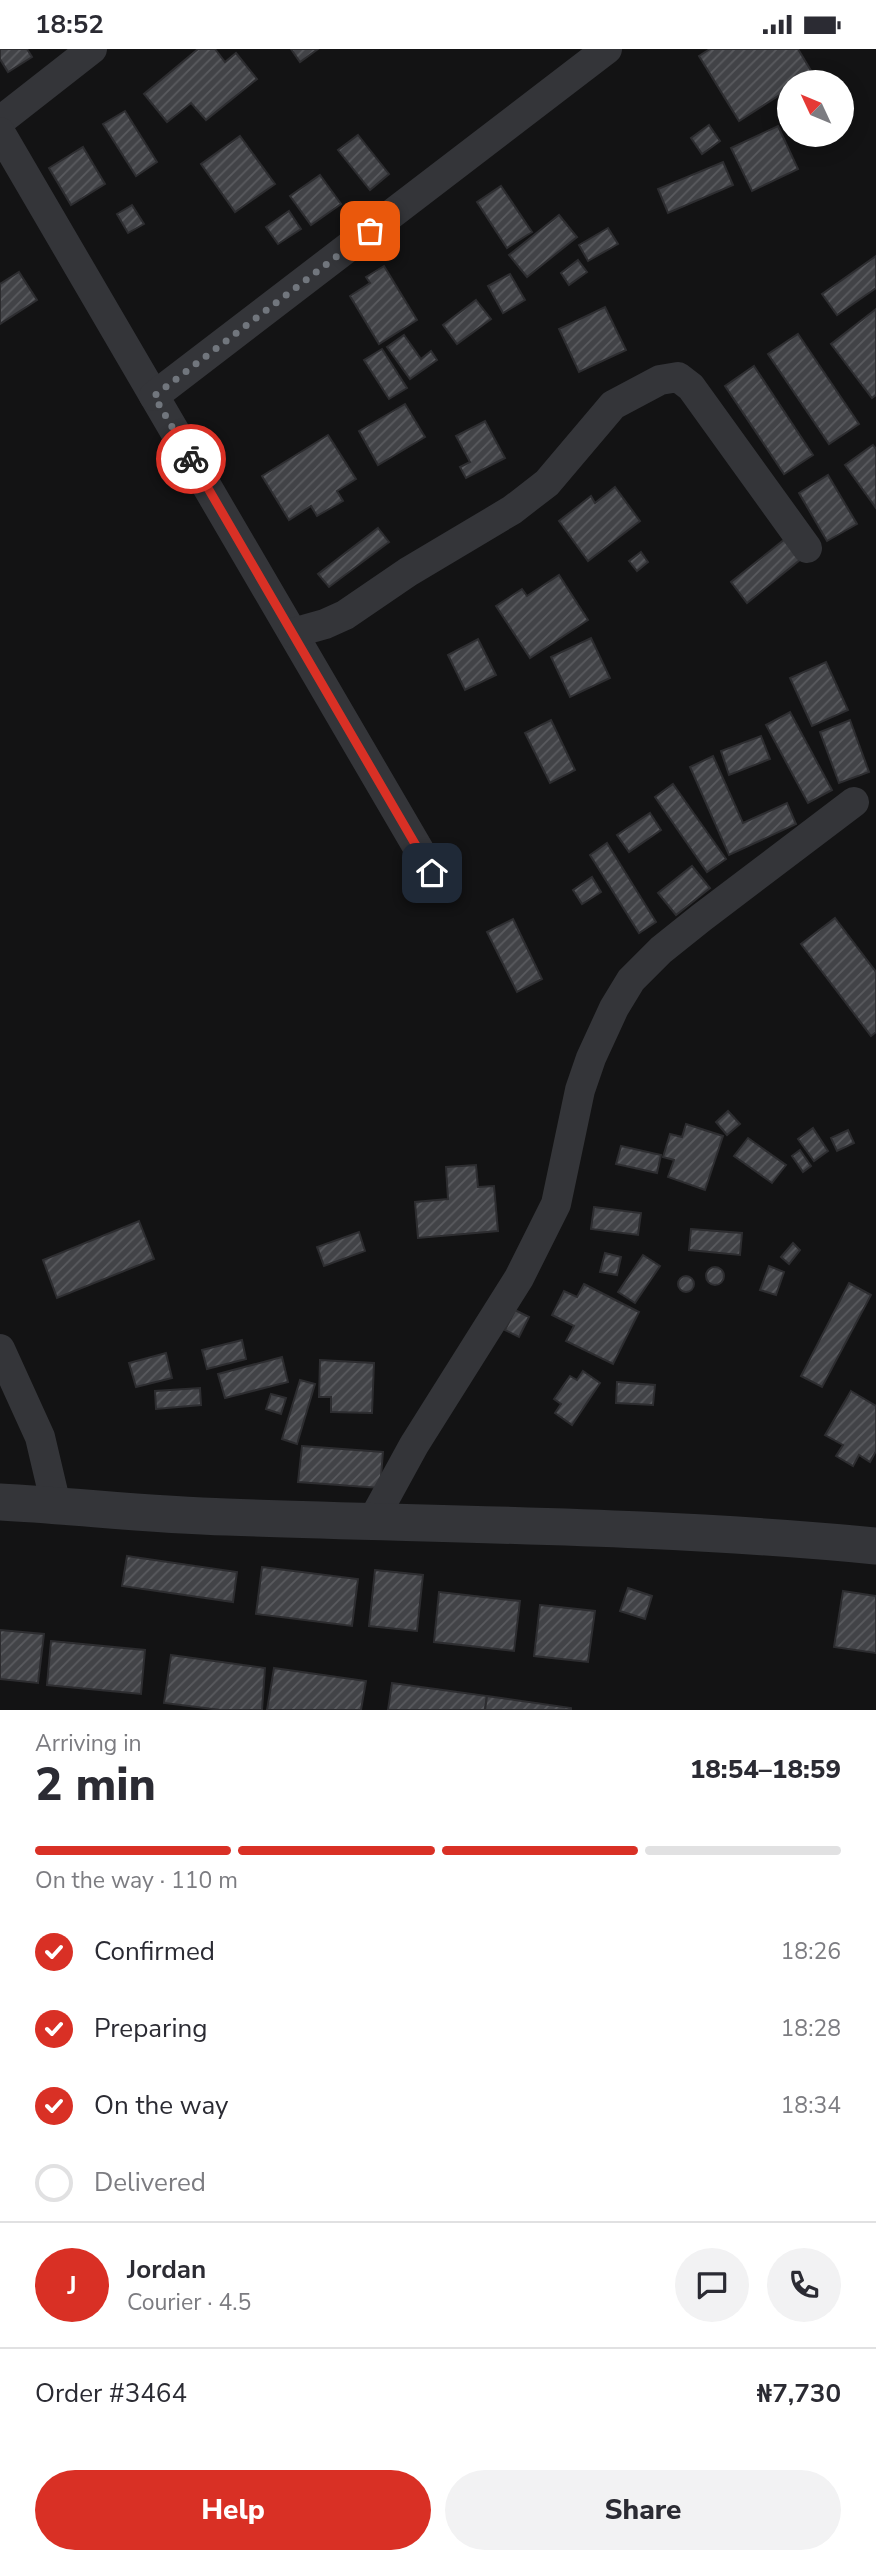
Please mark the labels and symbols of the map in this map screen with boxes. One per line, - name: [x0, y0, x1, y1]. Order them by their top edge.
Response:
- north arrow: [777, 70, 854, 147]
- pin: [340, 201, 400, 261]
- courier: [156, 424, 226, 494]
- pin: [402, 843, 462, 903]

